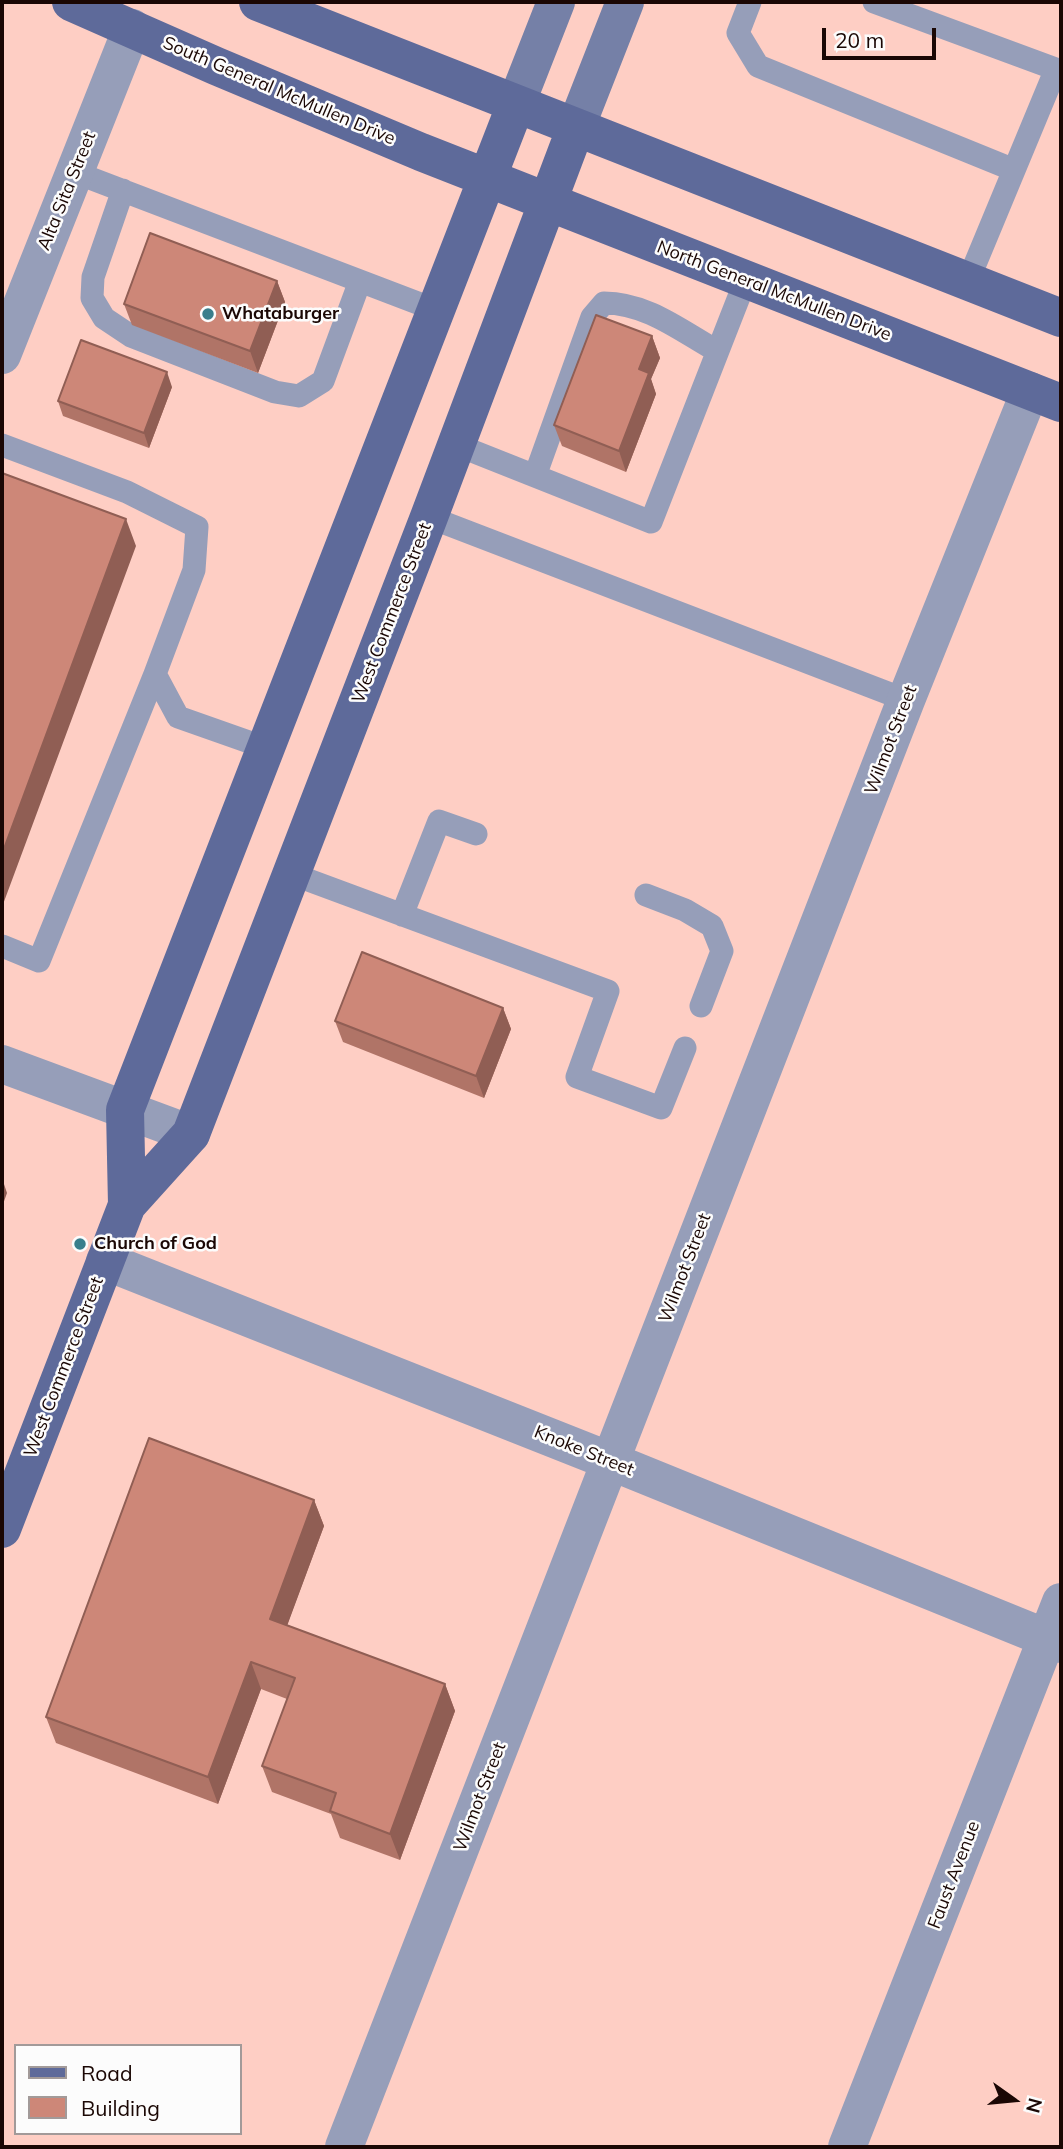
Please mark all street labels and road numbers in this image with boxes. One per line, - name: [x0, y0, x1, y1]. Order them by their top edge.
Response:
- street label: South General McMullen Drive: [160, 32, 398, 150]
- street label: Alta Sita Street: [33, 128, 101, 254]
- street label: North General McMullen Drive: [654, 236, 894, 346]
- street label: West Commerce Street: [348, 520, 436, 706]
- street label: Wilmot Street: [860, 682, 922, 798]
- street label: Wilmot Street: [654, 1210, 716, 1326]
- street label: West Commerce Street: [20, 1274, 108, 1460]
- street label: Knoke Street: [531, 1421, 637, 1481]
- street label: Wilmot Street: [449, 1739, 511, 1855]
- street label: Faust Avenue: [924, 1818, 984, 1932]

